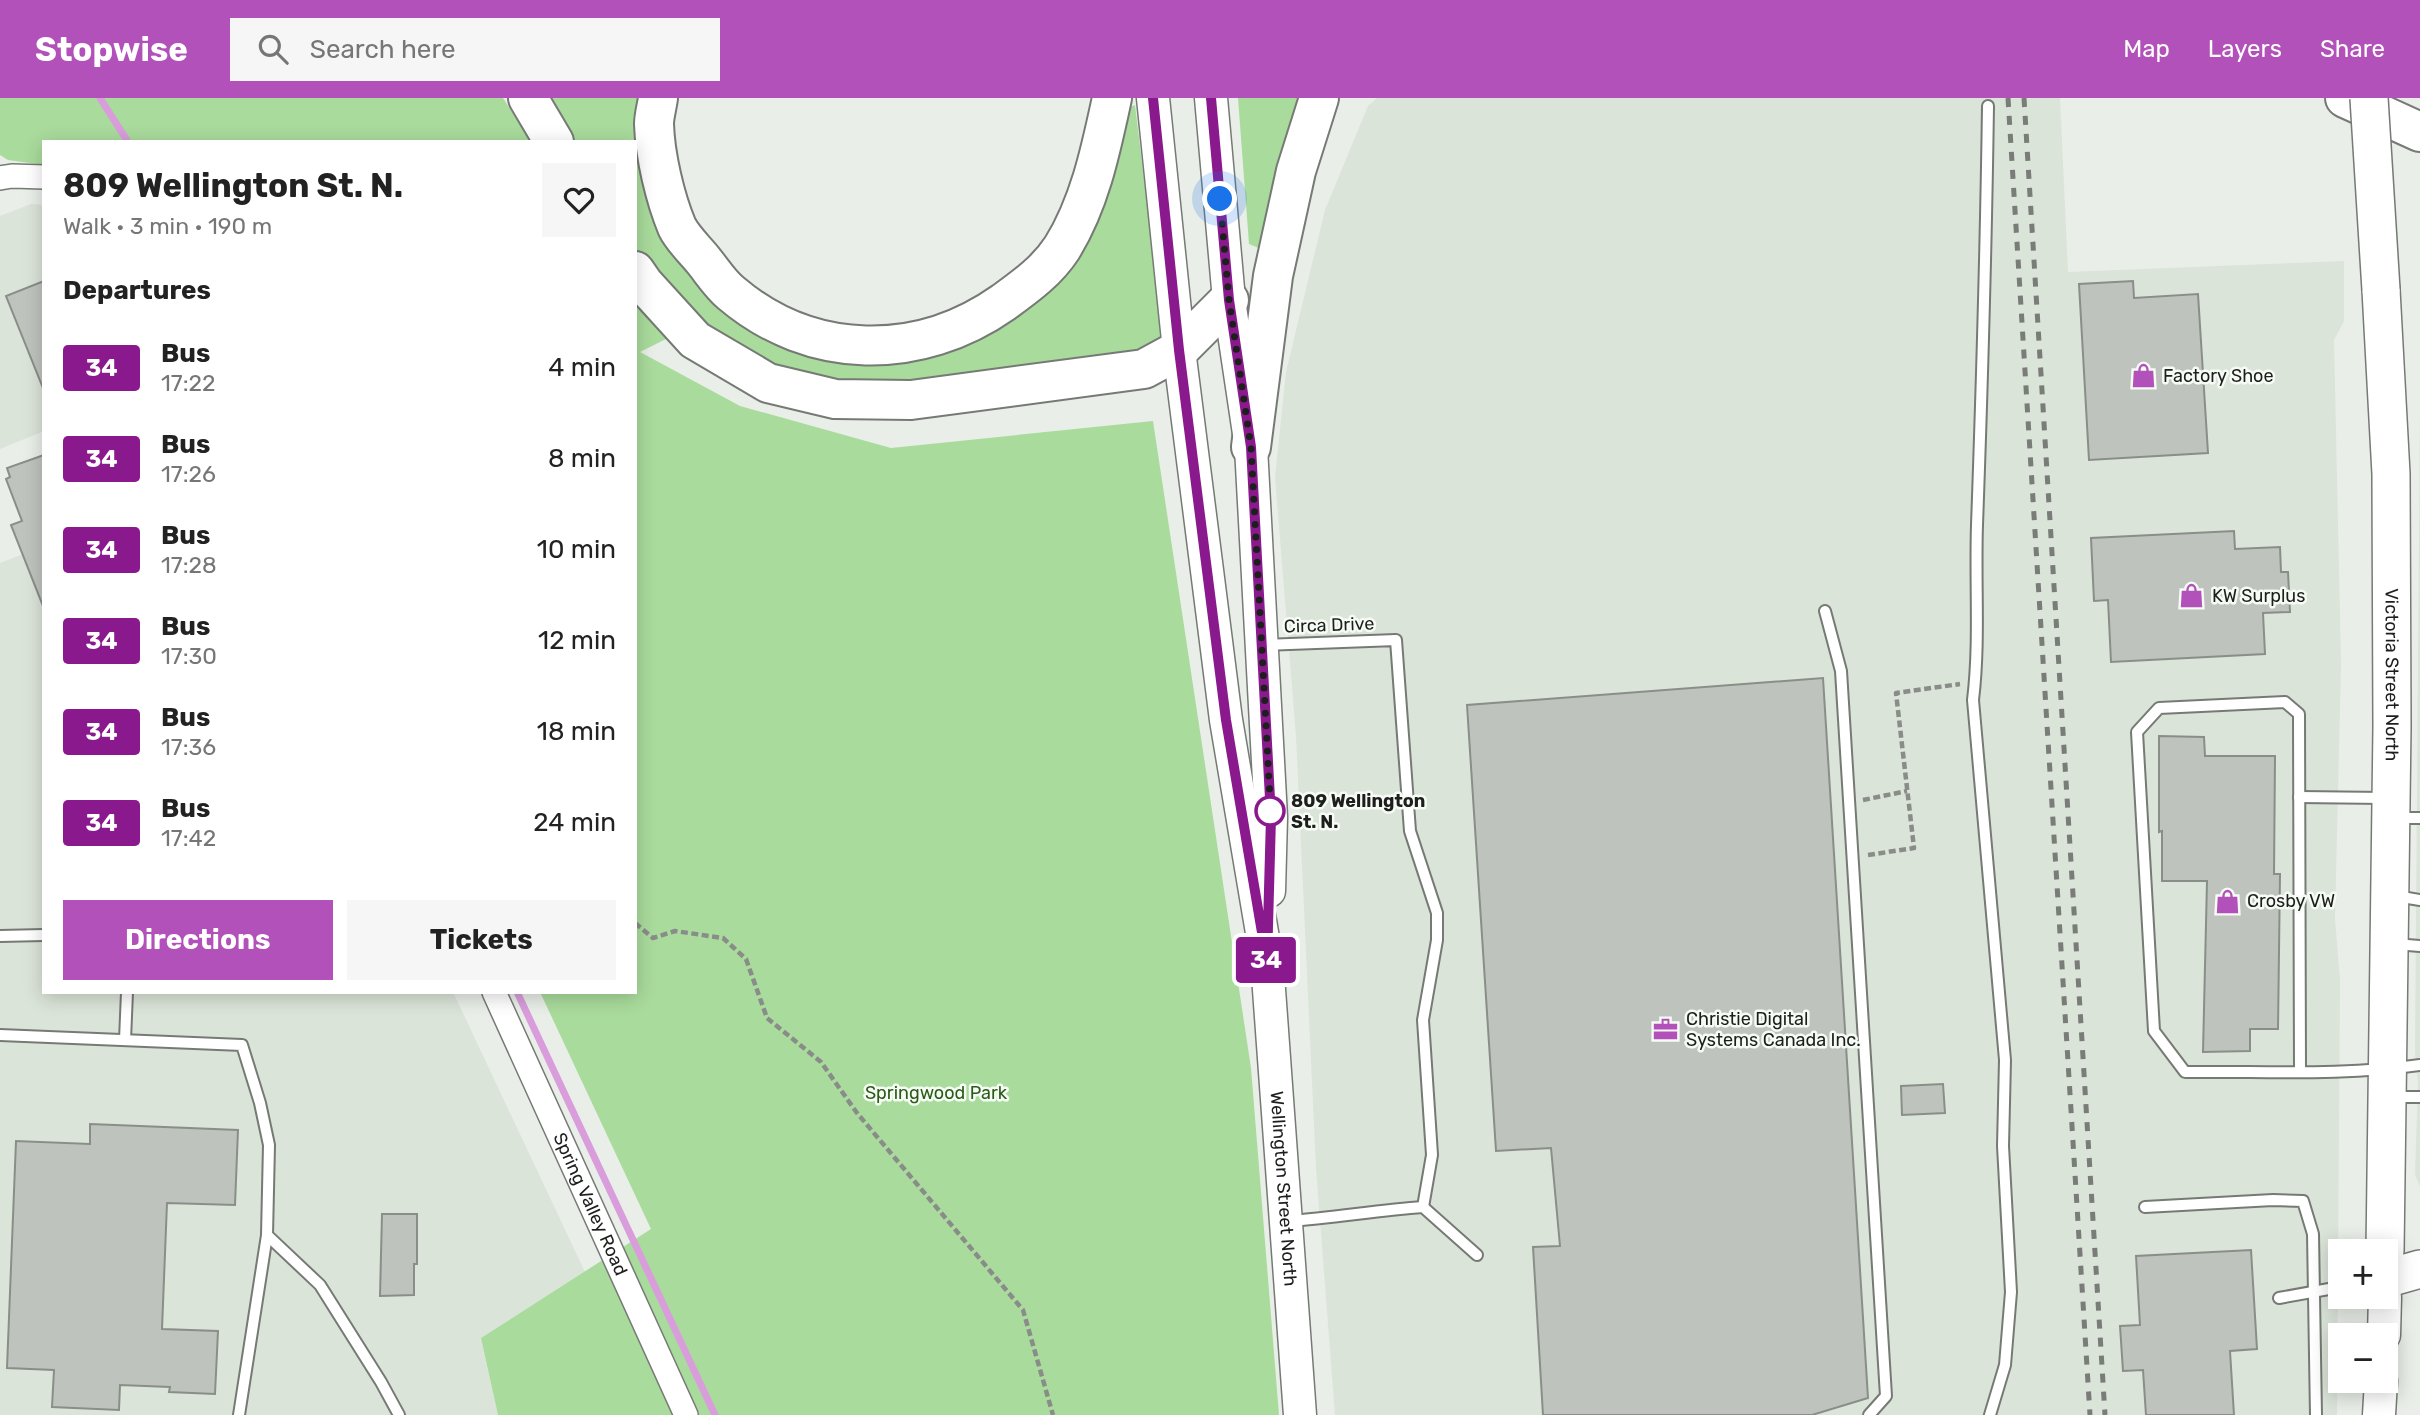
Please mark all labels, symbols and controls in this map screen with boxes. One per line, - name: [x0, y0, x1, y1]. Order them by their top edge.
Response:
- search box: [230, 18, 720, 81]
- text: Stopwise: [35, 30, 188, 69]
- icon: search: [254, 30, 292, 68]
- text: Search here: [310, 34, 456, 65]
- text: Map: [2123, 35, 2170, 63]
- text: Layers: [2208, 35, 2282, 63]
- text: Share: [2320, 35, 2385, 63]
- button: heart: [542, 163, 616, 237]
- text: 809 Wellington St. N.: [63, 166, 403, 205]
- your location: [1202, 181, 1237, 216]
- text: Walk · 3 min · 190 m: [63, 212, 272, 240]
- text: Departures: [63, 275, 211, 306]
- text: Bus: [161, 338, 210, 369]
- text: 4 min: [548, 352, 616, 383]
- text: 34: [85, 354, 118, 382]
- shop icon: Factory Shoe: [2129, 362, 2157, 390]
- place label: Factory Shoe: [2163, 365, 2274, 387]
- text: 17:22: [161, 369, 216, 397]
- text: Bus: [161, 429, 210, 460]
- text: 8 min: [548, 443, 616, 474]
- text: 34: [85, 445, 118, 473]
- text: 17:26: [161, 460, 216, 488]
- text: Bus: [161, 520, 210, 551]
- text: 10 min: [537, 534, 616, 565]
- text: 34: [85, 536, 118, 564]
- text: 17:28: [161, 551, 217, 579]
- shop icon: KW Surplus: [2178, 582, 2206, 610]
- place label: KW Surplus: [2212, 585, 2305, 607]
- street label: Victoria Street North: [2380, 588, 2403, 761]
- text: Bus: [161, 611, 210, 642]
- street label: Circa Drive: [1283, 612, 1375, 638]
- text: 12 min: [538, 625, 616, 656]
- text: 34: [85, 627, 118, 655]
- text: 17:30: [161, 642, 217, 670]
- text: Bus: [161, 702, 210, 733]
- text: 18 min: [537, 716, 616, 747]
- text: 34: [85, 718, 118, 746]
- text: 17:36: [161, 733, 216, 761]
- place label: 809 Wellington St. N.: [1291, 790, 1425, 833]
- text: Bus: [161, 793, 210, 824]
- marker: 809 Wellington St. N.: [1255, 796, 1285, 826]
- text: 24 min: [533, 807, 616, 838]
- text: 34: [85, 809, 118, 837]
- text: 17:42: [161, 824, 216, 852]
- shop icon: Crosby VW: [2213, 887, 2241, 915]
- place label: Crosby VW: [2247, 890, 2335, 912]
- button: Directions: [63, 900, 333, 980]
- button: Tickets: [347, 900, 616, 980]
- line badge: 34: [1234, 937, 1298, 983]
- text: 34: [1250, 946, 1282, 974]
- place label: Christie Digital Systems Canada Inc.: [1686, 1008, 1861, 1051]
- office icon: Christie Digital Systems Canada Inc.: [1652, 1015, 1680, 1043]
- park label: Springwood Park: [865, 1082, 1008, 1104]
- street label: Wellington Street North: [1265, 1090, 1302, 1287]
- street label: Spring Valley Road: [548, 1129, 632, 1279]
- map controls: [2328, 1239, 2398, 1393]
- button: +: [2328, 1239, 2398, 1309]
- button: −: [2328, 1323, 2398, 1393]

